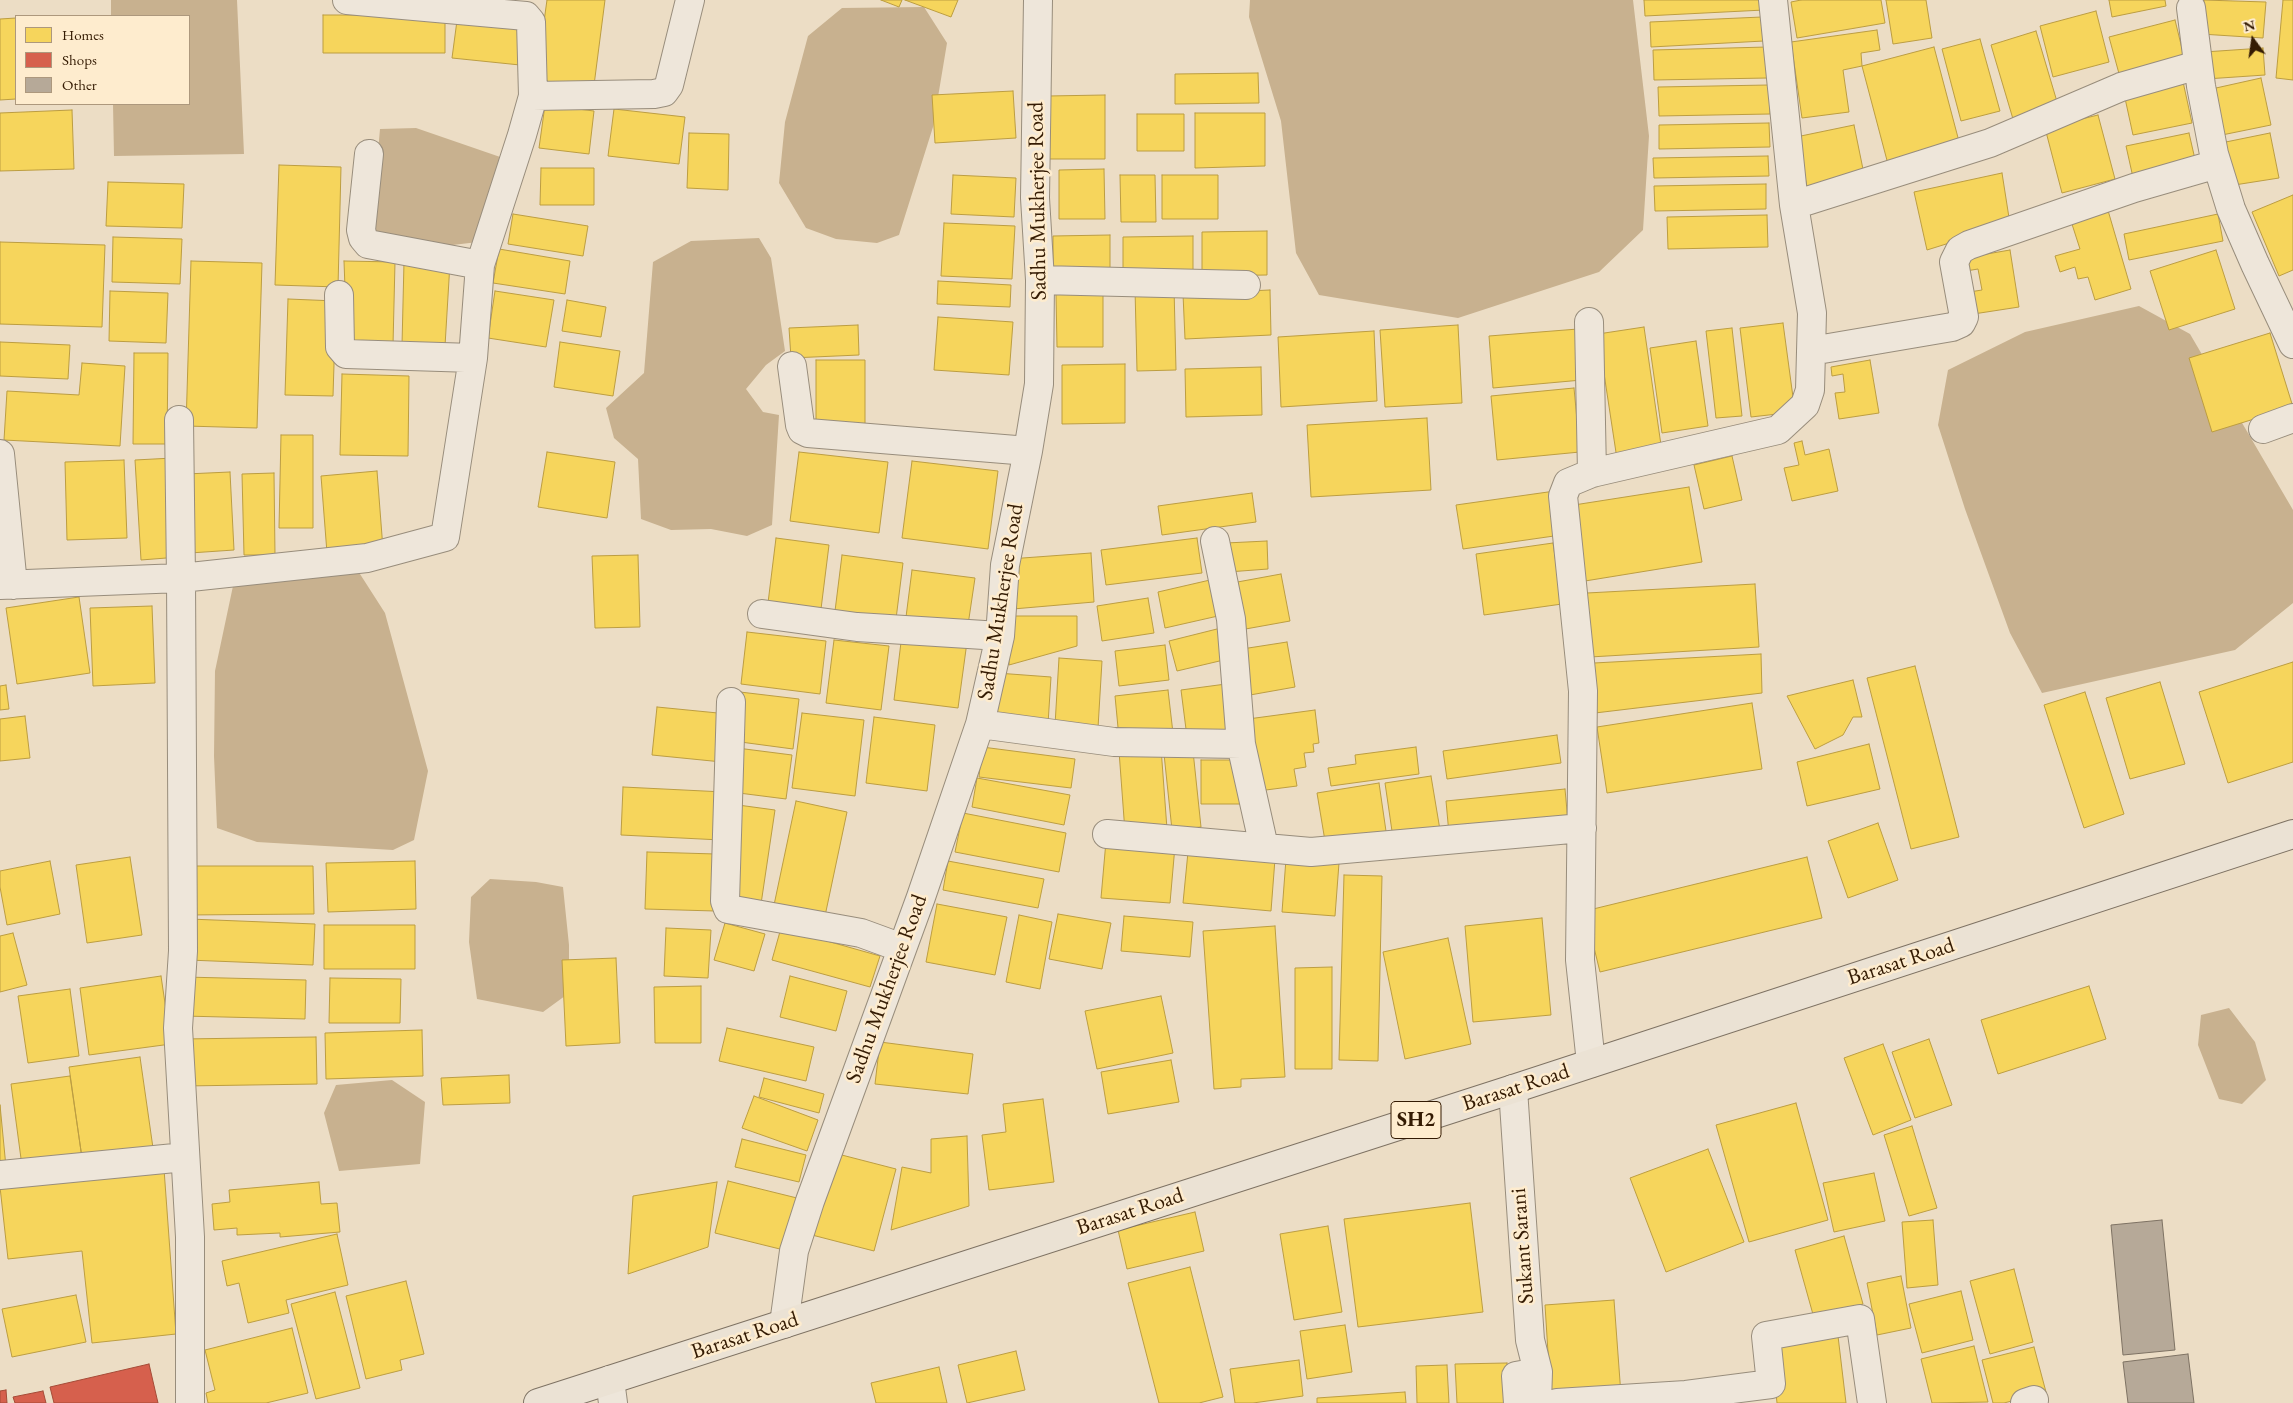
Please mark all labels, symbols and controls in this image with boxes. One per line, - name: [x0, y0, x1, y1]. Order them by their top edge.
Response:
- legend: [15, 15, 190, 105]
- north arrow: [2228, 15, 2278, 65]
- text: N: [2242, 15, 2257, 36]
- text: Homes: [62, 25, 104, 44]
- text: Shops: [62, 50, 97, 69]
- text: Other: [62, 75, 97, 94]
- street label: Sadhu Mukherjee Road: [1023, 101, 1053, 301]
- street label: Sadhu Mukherjee Road: [972, 502, 1030, 702]
- street label: Sadhu Mukherjee Road: [841, 891, 933, 1087]
- street label: Barasat Road: [1844, 932, 1958, 992]
- street label: Barasat Road: [1459, 1058, 1573, 1118]
- road number: SH2: [1391, 1102, 1441, 1138]
- street label: Barasat Road: [1073, 1182, 1187, 1242]
- street label: Sukant Sarani: [1506, 1187, 1540, 1305]
- street label: Barasat Road: [688, 1306, 802, 1366]

